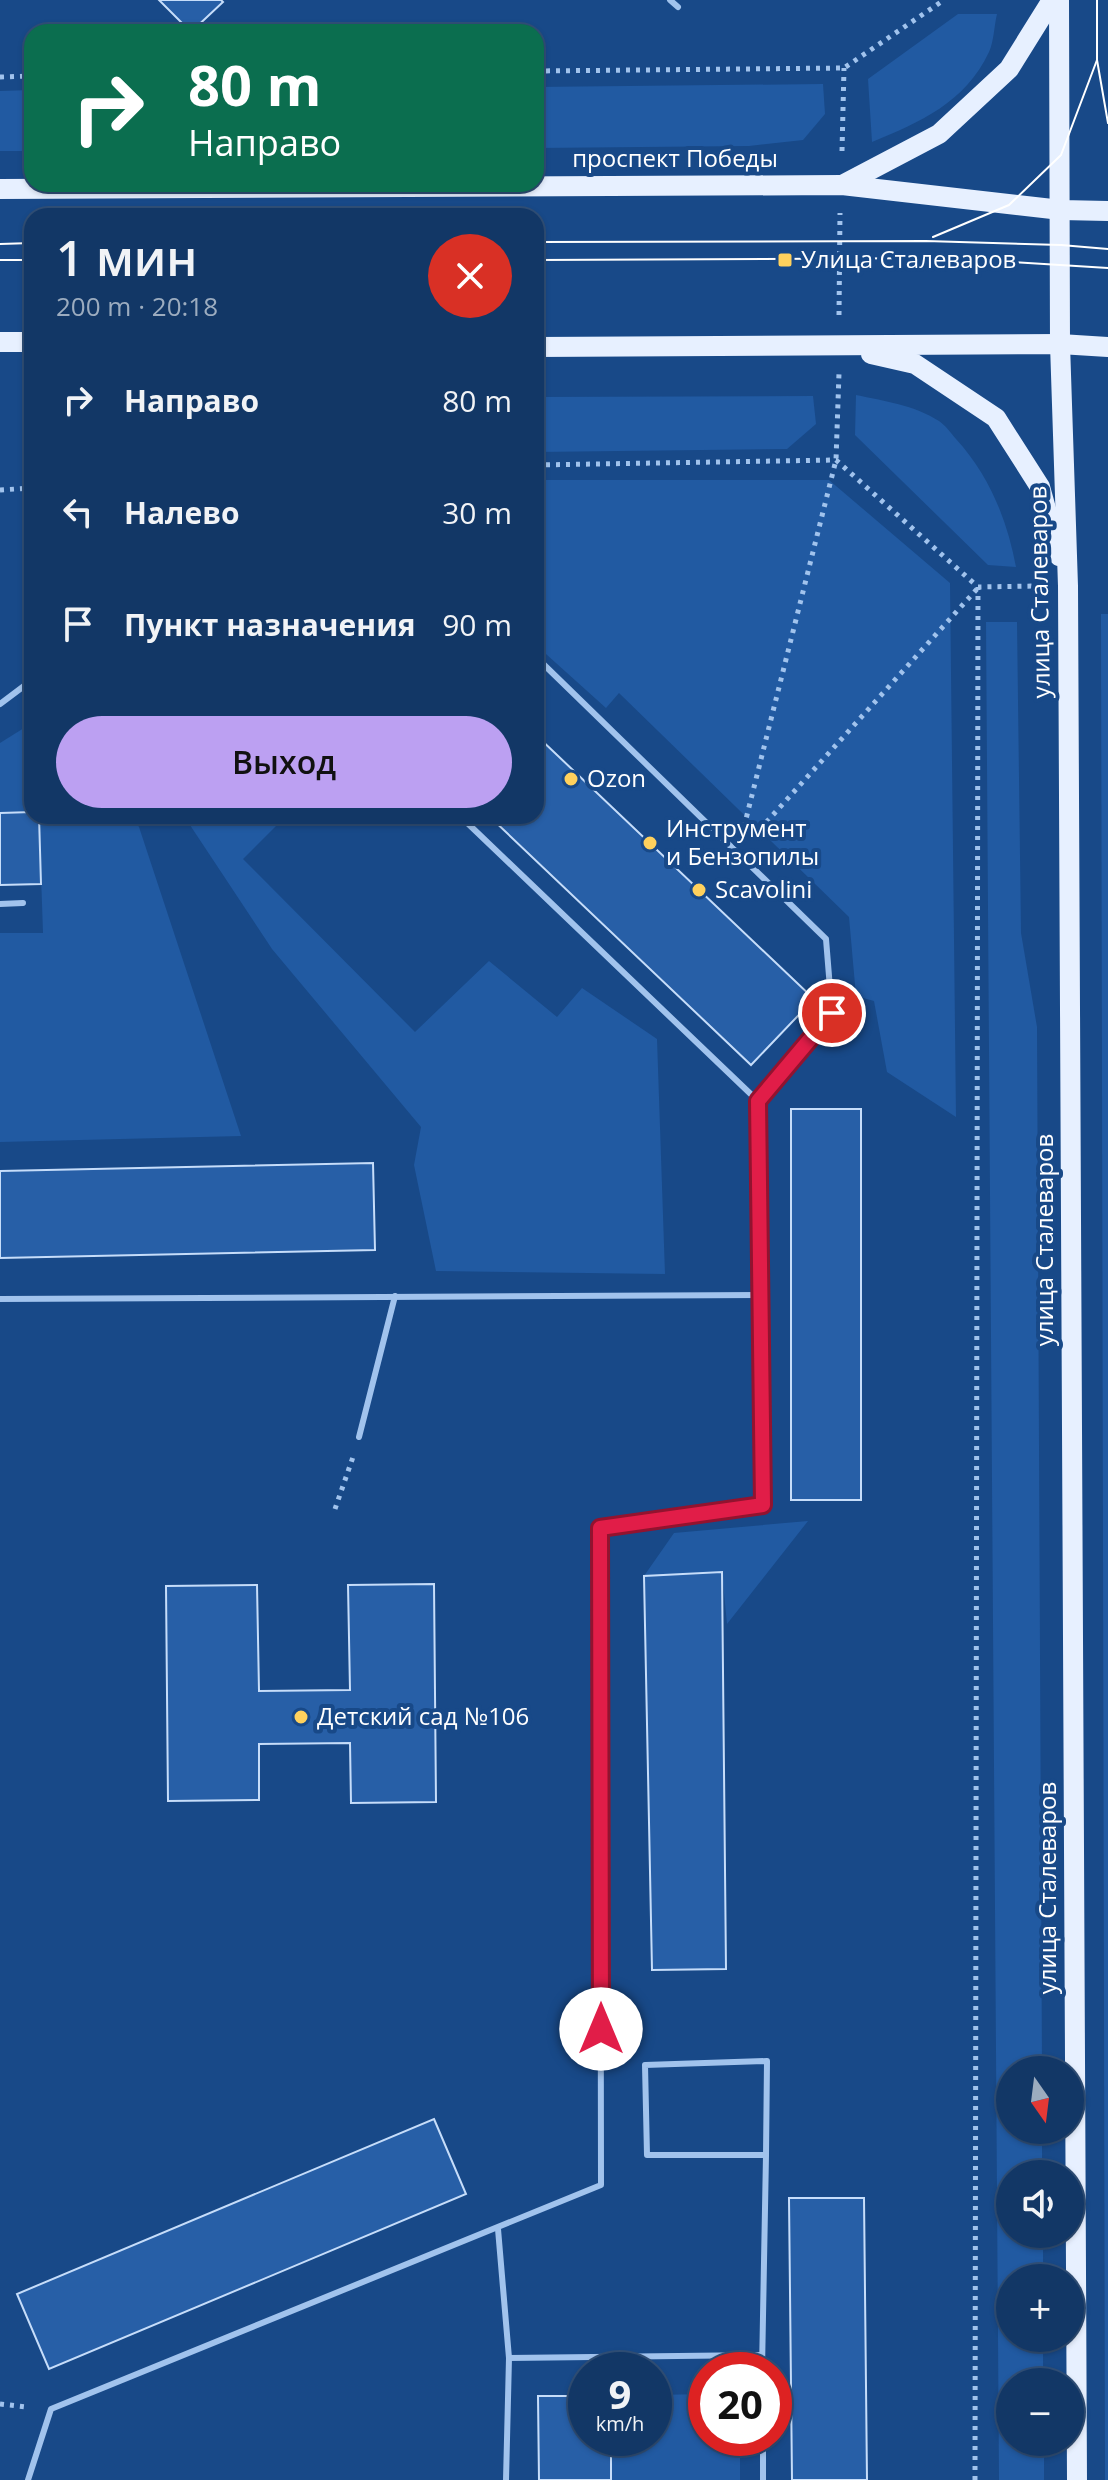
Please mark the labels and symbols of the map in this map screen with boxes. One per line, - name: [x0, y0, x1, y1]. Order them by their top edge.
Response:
- street label: проспект Победы: [572, 141, 778, 174]
- place label: Улица Сталеваров: [801, 242, 1016, 275]
- marker: Улица Сталеваров: [776, 251, 794, 269]
- street label: улица Сталеваров: [1020, 485, 1057, 699]
- place label: Ozon: [587, 761, 646, 794]
- marker: Ozon: [562, 770, 580, 788]
- place label: Инструмент и Бензопилы: [666, 811, 819, 872]
- marker: Инструмент и Бензопилы: [641, 834, 659, 852]
- place label: Scavolini: [715, 872, 812, 905]
- marker: Scavolini: [690, 881, 708, 899]
- pin: [798, 979, 866, 1047]
- street label: улица Сталеваров: [1027, 1134, 1060, 1346]
- place label: Детский сад №106: [317, 1699, 529, 1732]
- marker: Детский сад №106: [292, 1708, 310, 1726]
- street label: улица Сталеваров: [1030, 1782, 1063, 1994]
- position arrow: [559, 1987, 643, 2071]
- north arrow: [996, 2056, 1084, 2144]
- speed limit sign: 20: [688, 2352, 792, 2456]

